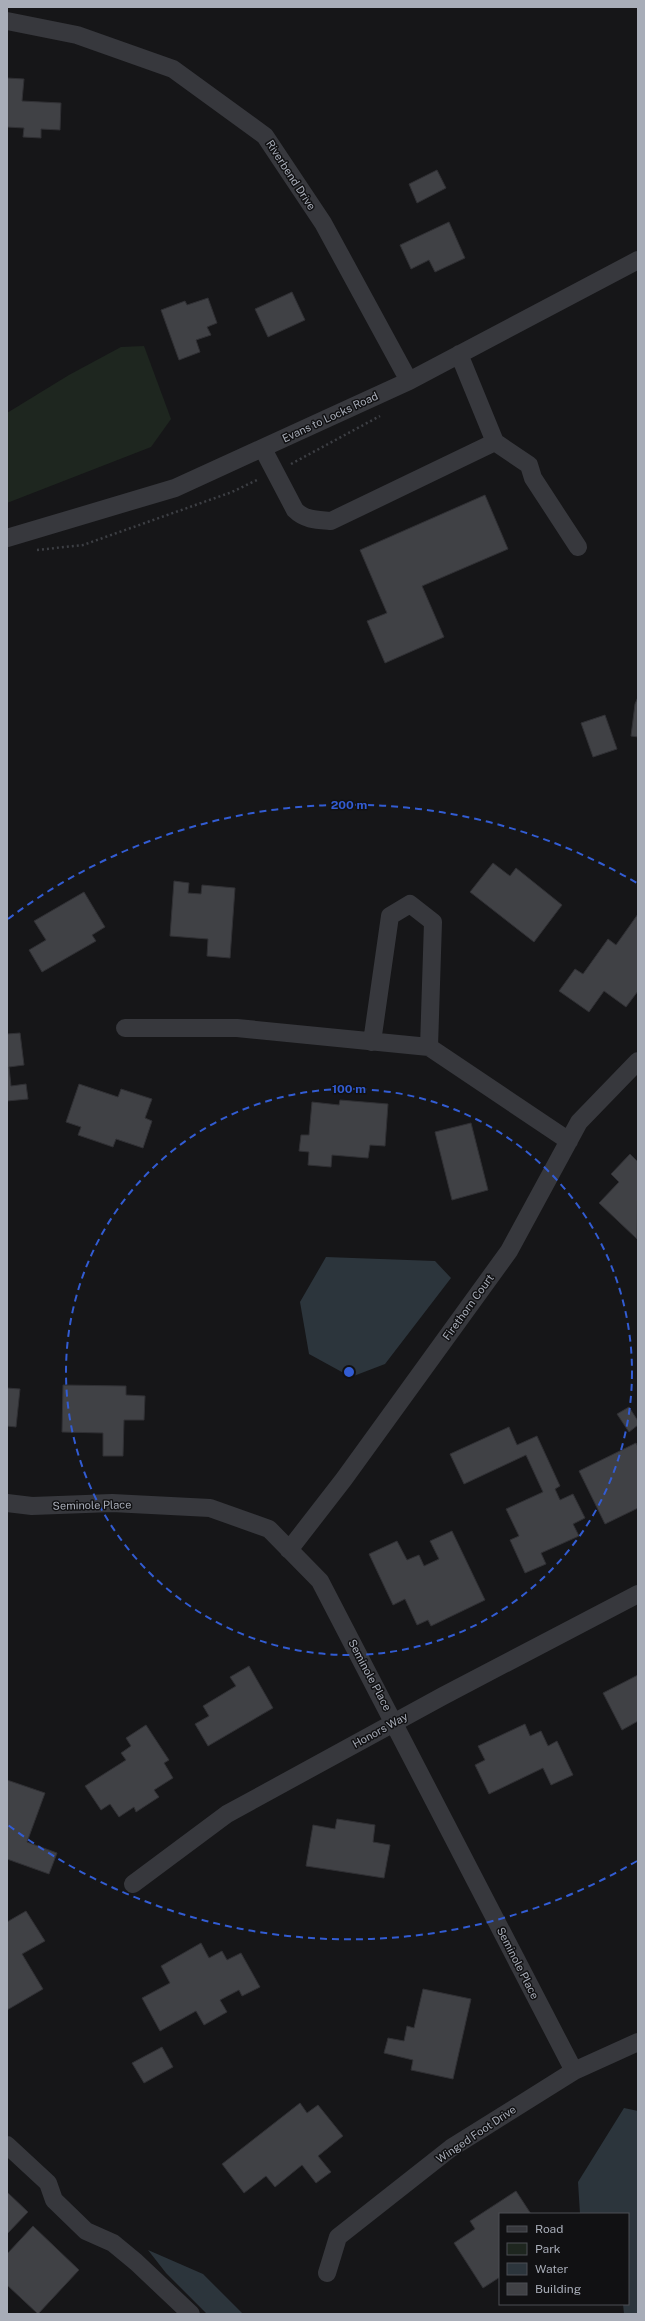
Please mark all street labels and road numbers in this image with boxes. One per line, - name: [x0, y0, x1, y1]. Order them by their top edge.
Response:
- street label: Riverbend Drive: [264, 138, 318, 212]
- street label: Evans to Locks Road: [280, 390, 380, 444]
- street label: Firethorn Court: [440, 1272, 496, 1342]
- street label: Seminole Place: [52, 1498, 132, 1512]
- street label: Seminole Place: [346, 1637, 394, 1713]
- street label: Honors Way: [350, 1710, 410, 1750]
- street label: Seminole Place: [495, 1925, 541, 2001]
- street label: Winged Foot Drive: [434, 2103, 518, 2165]

